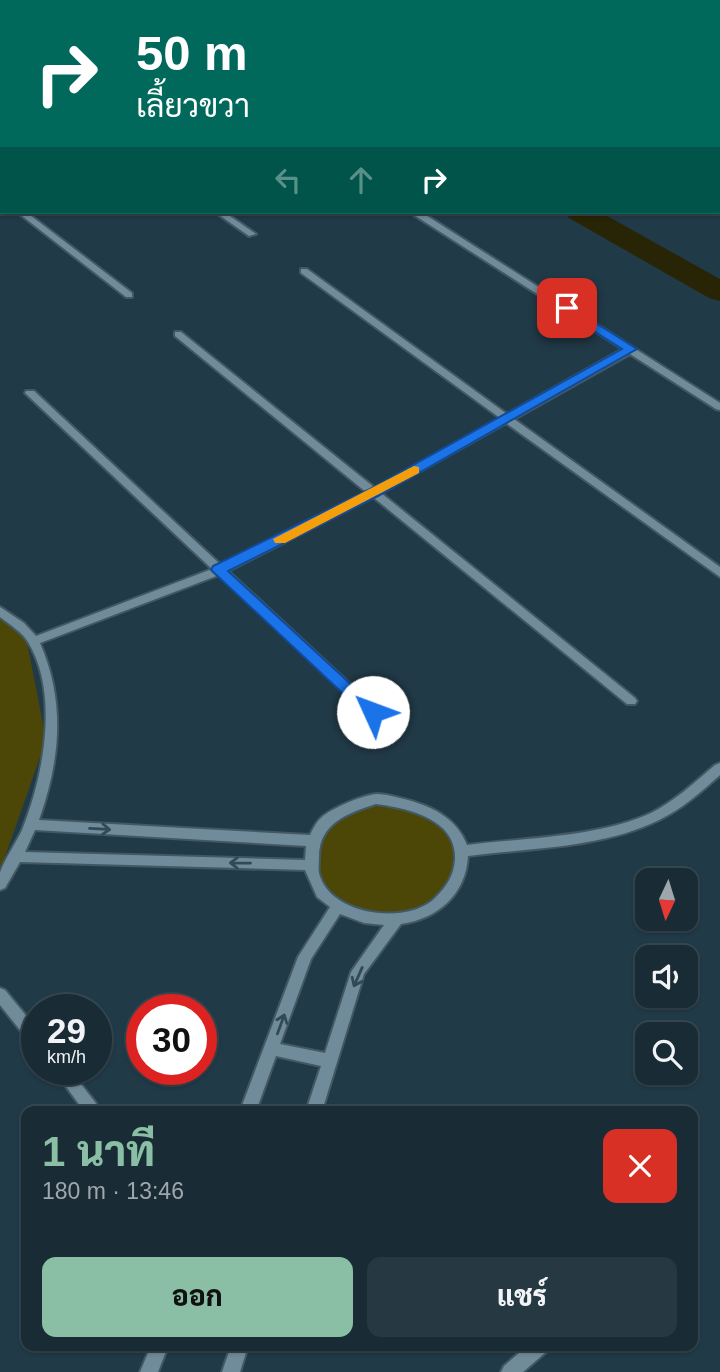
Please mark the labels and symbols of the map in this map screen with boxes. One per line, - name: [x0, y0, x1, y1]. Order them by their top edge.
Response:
- pin: [537, 278, 597, 338]
- position arrow: [336, 675, 410, 749]
- one-way arrow: [88, 823, 110, 836]
- one-way arrow: [229, 856, 252, 870]
- north arrow: [635, 868, 698, 931]
- one-way arrow: [351, 966, 364, 987]
- speed limit sign: 30: [126, 994, 217, 1085]
- one-way arrow: [276, 1014, 288, 1036]

